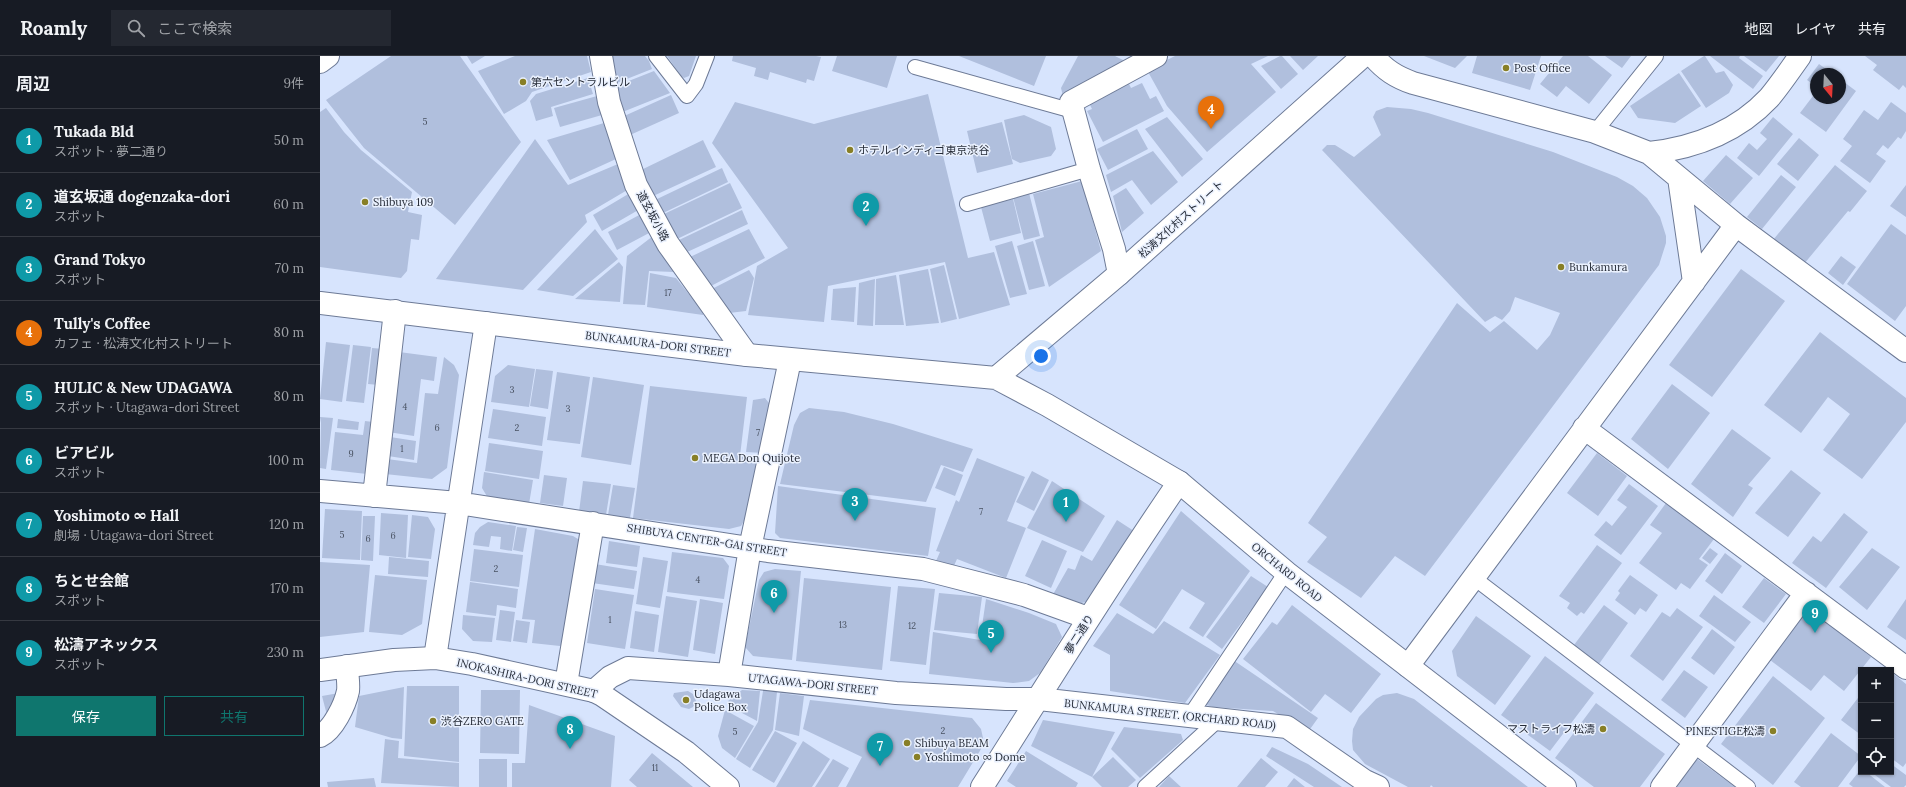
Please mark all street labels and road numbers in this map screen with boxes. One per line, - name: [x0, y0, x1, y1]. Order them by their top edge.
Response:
- street label: 松涛文化村ストリート: [1135, 177, 1227, 261]
- street label: 道玄坂小路: [634, 188, 672, 244]
- street label: BUNKAMURA-DORI STREET: [584, 328, 732, 360]
- street label: SHIBUYA CENTER-GAI STREET: [626, 520, 788, 560]
- street label: ORCHARD ROAD: [1249, 539, 1325, 605]
- street label: 夢二通り: [1061, 612, 1097, 656]
- street label: INOKASHIRA-DORI STREET: [455, 655, 599, 701]
- street label: UTAGAWA-DORI STREET: [748, 670, 878, 698]
- street label: BUNKAMURA STREET. (ORCHARD ROAD): [1063, 696, 1277, 733]

